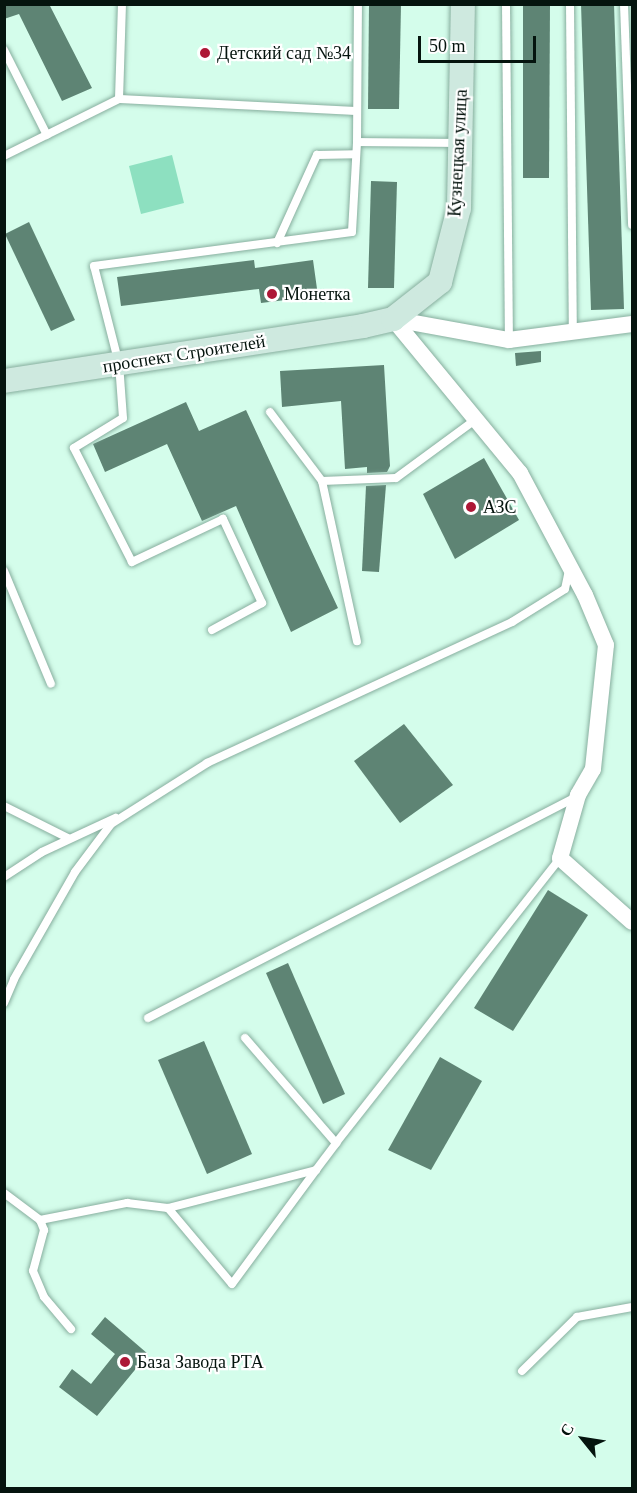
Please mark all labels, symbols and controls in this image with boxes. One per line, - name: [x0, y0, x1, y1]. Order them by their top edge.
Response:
- scale bar: [421, 24, 540, 62]
- text: 50 m: [429, 36, 466, 56]
- place label: Детский сад №34: [217, 42, 351, 64]
- marker: Детский сад №34: [198, 46, 212, 60]
- street label: Кузнецкая улица: [444, 89, 472, 217]
- place label: Монетка: [284, 283, 351, 305]
- marker: Монетка: [265, 287, 279, 301]
- street label: проспект Строителей: [101, 330, 267, 378]
- place label: АЗС: [483, 496, 517, 518]
- marker: АЗС: [464, 500, 478, 514]
- place label: База Завода РТА: [137, 1351, 264, 1373]
- marker: База Завода РТА: [118, 1355, 132, 1369]
- north arrow: [553, 1409, 613, 1469]
- text: С: [557, 1420, 577, 1439]

